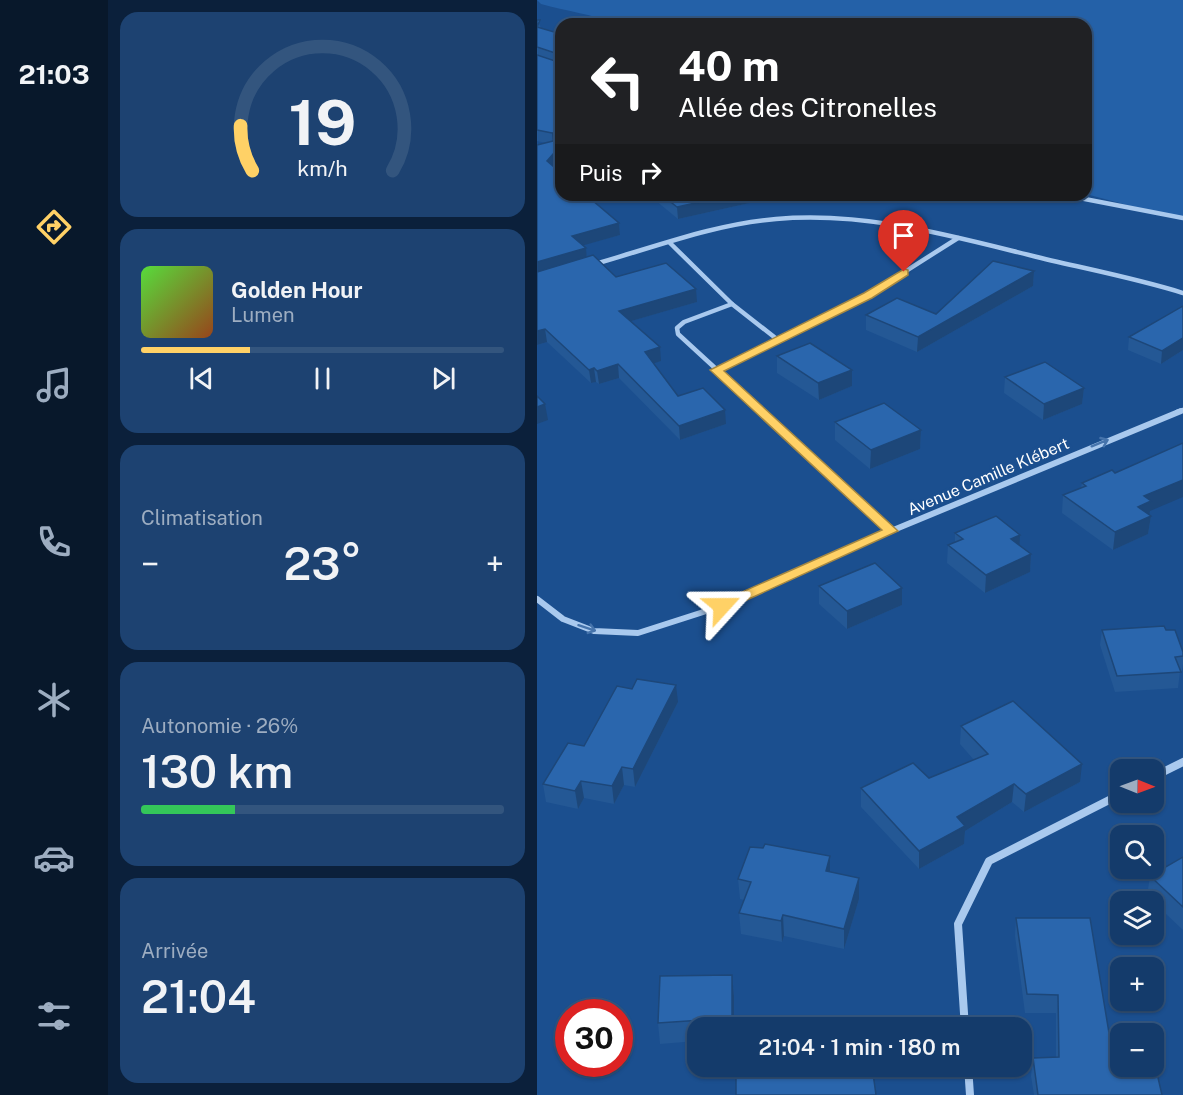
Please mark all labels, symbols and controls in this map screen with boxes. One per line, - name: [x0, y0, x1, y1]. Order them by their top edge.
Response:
- text: 40 m: [678, 41, 780, 90]
- icon: left: [579, 42, 657, 120]
- text: 21:03: [18, 58, 90, 90]
- text: 19: [289, 86, 356, 159]
- text: Allée des Citronelles: [678, 91, 937, 123]
- icon: right: [634, 156, 667, 189]
- text: km/h: [297, 157, 348, 182]
- text: Puis: [579, 160, 622, 186]
- icon: directions: [33, 206, 75, 248]
- pin: [878, 210, 929, 272]
- icon: arrive: [887, 219, 920, 252]
- text: Golden Hour: [231, 277, 362, 303]
- text: Lumen: [231, 303, 295, 327]
- icon: previous: [185, 362, 218, 395]
- icon: pause: [306, 362, 339, 395]
- icon: next: [427, 362, 460, 395]
- icon: music: [33, 364, 75, 406]
- street label: Avenue Camille Klébert: [905, 434, 1072, 519]
- one-way arrow: [1091, 437, 1109, 448]
- text: Climatisation: [141, 506, 263, 530]
- icon: phone: [33, 521, 75, 563]
- text: 23°: [283, 537, 362, 590]
- text: −: [141, 545, 159, 583]
- text: +: [486, 545, 504, 583]
- position arrow: [690, 574, 754, 638]
- one-way arrow: [577, 623, 596, 634]
- icon: climate: [33, 679, 75, 721]
- text: Autonomie · 26%: [141, 714, 298, 738]
- text: 130 km: [141, 745, 293, 798]
- north arrow: [1110, 759, 1164, 813]
- map controls: [1110, 759, 1164, 1077]
- button: search: [1110, 825, 1164, 879]
- icon: car: [33, 837, 75, 879]
- button: layers: [1110, 891, 1164, 945]
- text: Arrivée: [141, 939, 208, 963]
- button: +: [1110, 957, 1164, 1011]
- text: 21:04: [141, 970, 256, 1023]
- icon: filters: [33, 995, 75, 1037]
- speed limit sign: 30: [555, 999, 633, 1077]
- button: −: [1110, 1023, 1164, 1077]
- text: 21:04 · 1 min · 180 m: [759, 1034, 960, 1060]

